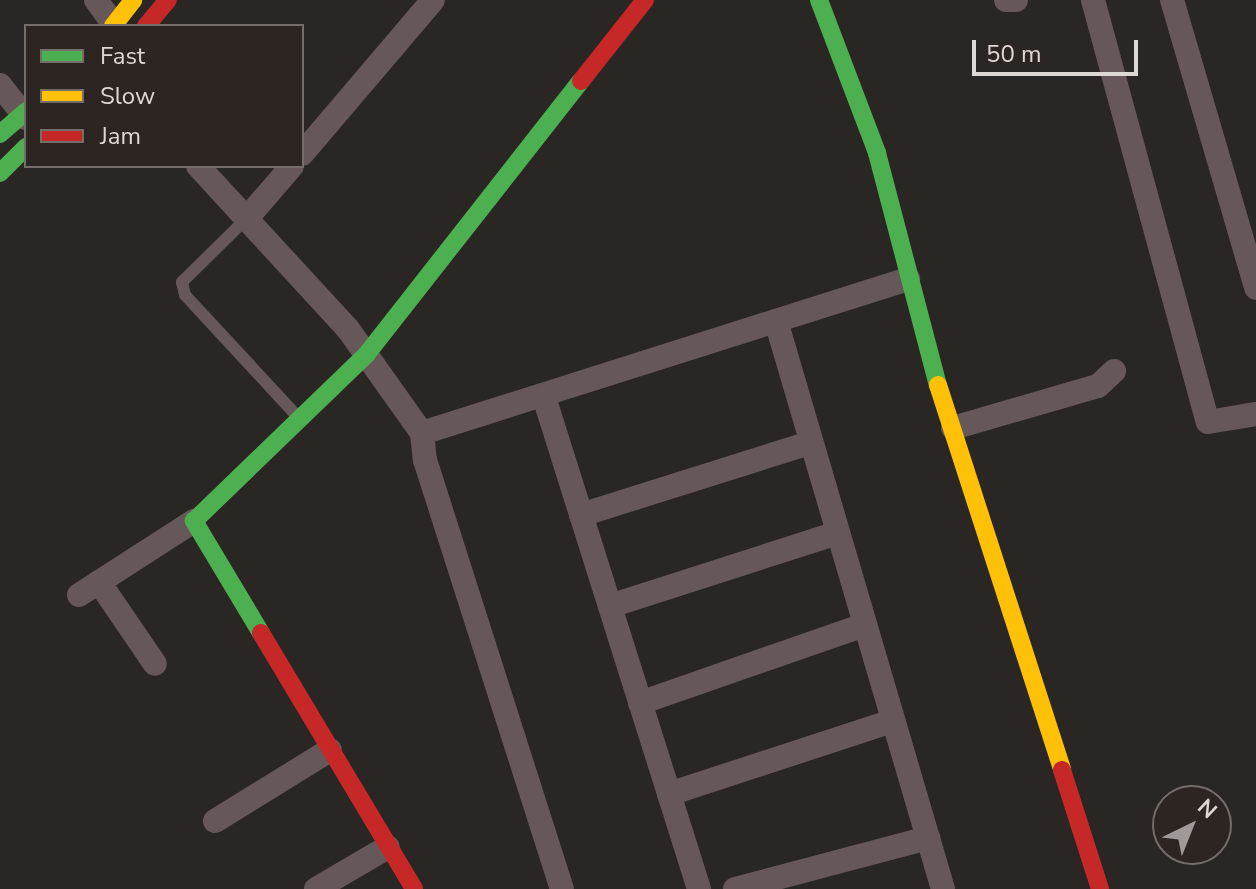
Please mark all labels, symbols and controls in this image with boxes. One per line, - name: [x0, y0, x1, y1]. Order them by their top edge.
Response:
- legend: [24, 24, 304, 168]
- scale bar: [976, 24, 1142, 74]
- text: 50 m: [986, 38, 1042, 70]
- text: Fast: [100, 40, 145, 72]
- text: Slow: [100, 80, 155, 112]
- text: Jam: [100, 120, 141, 152]
- north arrow: [1152, 785, 1232, 865]
- text: N: [1191, 792, 1223, 825]

